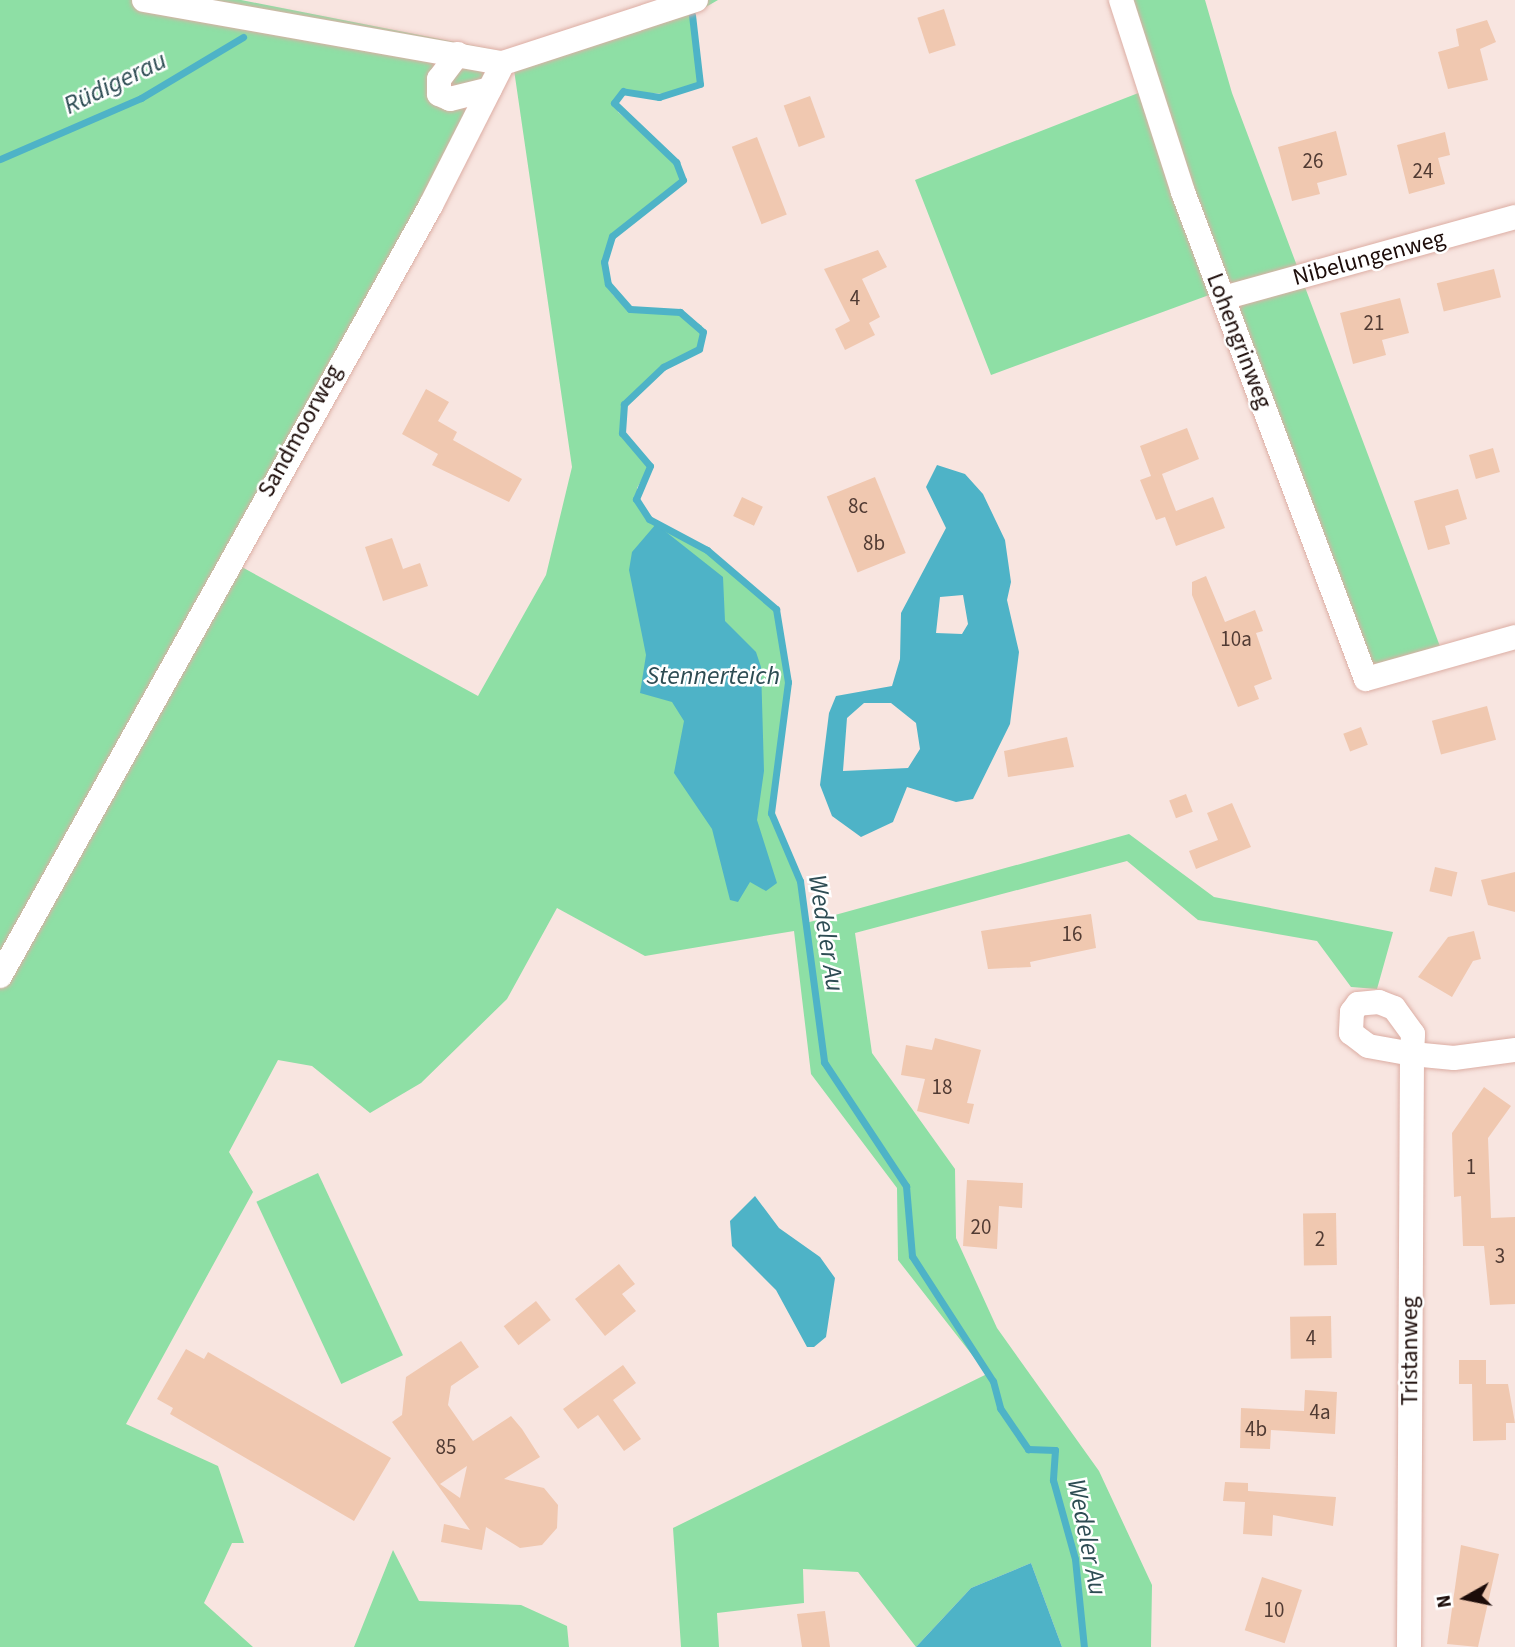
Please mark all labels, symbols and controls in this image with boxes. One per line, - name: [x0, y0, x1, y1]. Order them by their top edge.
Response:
- water label: Rüdigerau: [59, 45, 171, 121]
- house number: 26: [1303, 148, 1323, 174]
- house number: 24: [1413, 158, 1433, 184]
- street label: Nibelungenweg: [1290, 224, 1448, 292]
- street label: Lohengrinweg: [1200, 269, 1278, 413]
- house number: 4: [850, 285, 860, 311]
- house number: 21: [1364, 310, 1384, 336]
- street label: Sandmoorweg: [252, 360, 348, 502]
- house number: 8c: [848, 493, 868, 519]
- house number: 8b: [863, 530, 885, 556]
- house number: 10a: [1220, 626, 1252, 652]
- water label: Stennerteich: [646, 660, 780, 692]
- water label: Wedeler Au: [801, 872, 851, 994]
- house number: 16: [1062, 921, 1082, 947]
- house number: 18: [932, 1074, 952, 1100]
- house number: 1: [1466, 1154, 1476, 1180]
- house number: 20: [971, 1214, 991, 1240]
- house number: 2: [1315, 1226, 1325, 1252]
- house number: 3: [1495, 1243, 1505, 1269]
- street label: Tristanweg: [1396, 1296, 1424, 1406]
- house number: 4: [1306, 1325, 1316, 1351]
- house number: 4a: [1309, 1399, 1331, 1425]
- house number: 4b: [1245, 1416, 1267, 1442]
- house number: 85: [436, 1434, 456, 1460]
- water label: Wedeler Au: [1060, 1476, 1114, 1598]
- north arrow: [1431, 1563, 1501, 1633]
- text: N: [1430, 1593, 1459, 1610]
- house number: 10: [1264, 1597, 1284, 1623]

